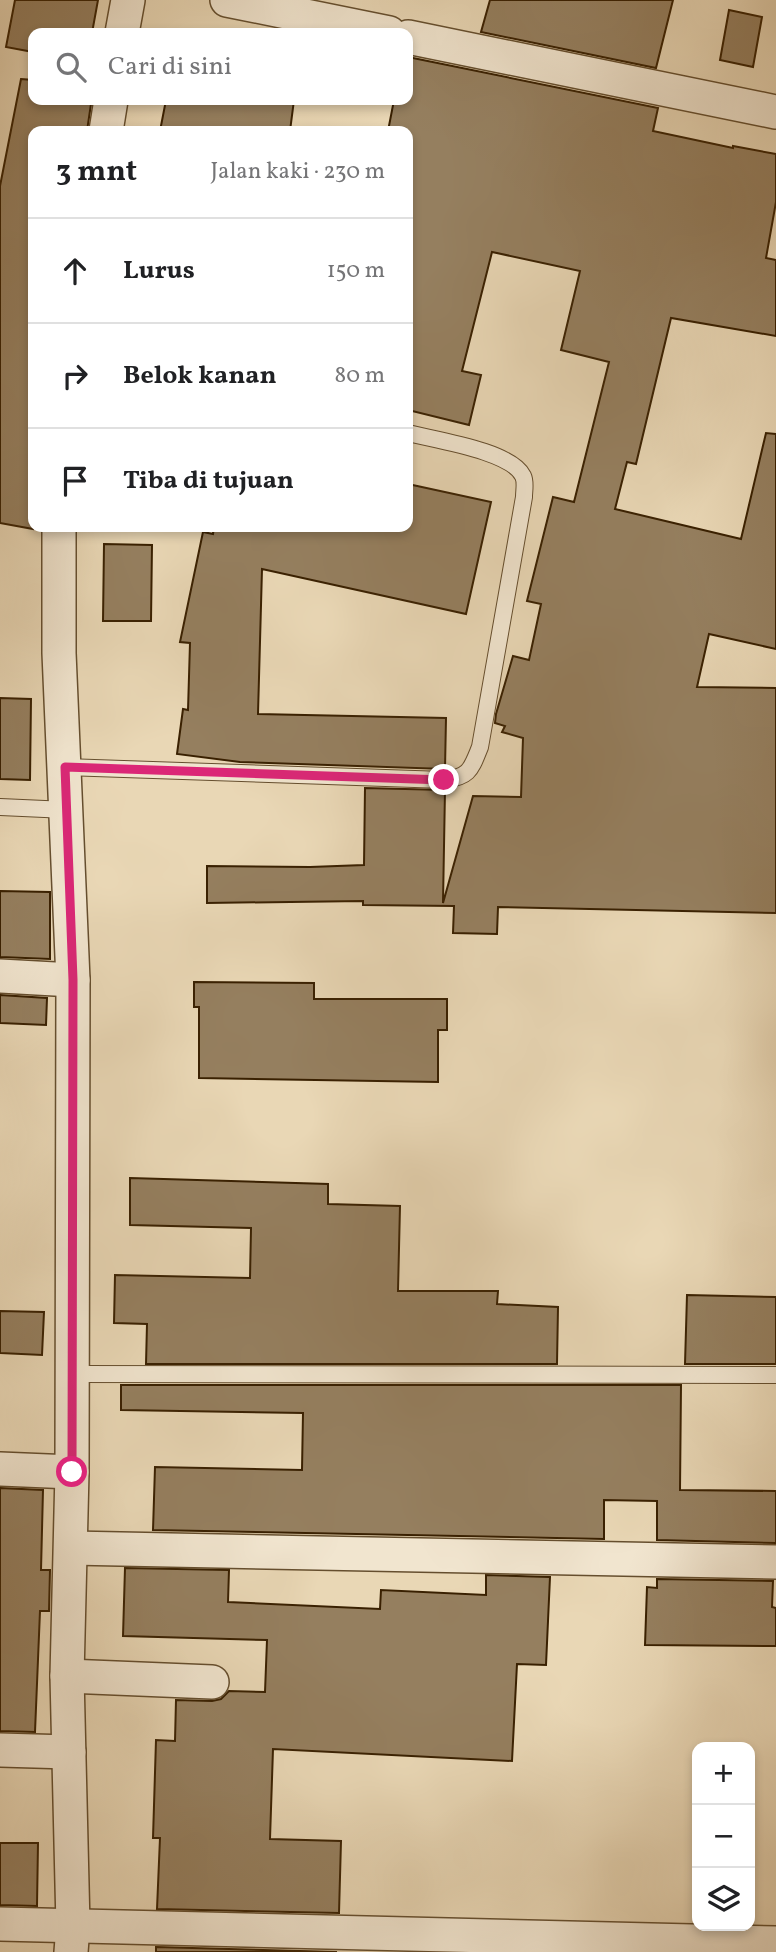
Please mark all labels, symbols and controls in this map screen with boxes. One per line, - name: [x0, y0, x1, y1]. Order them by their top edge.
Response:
- search box: [28, 28, 413, 105]
- icon: search: [52, 48, 90, 86]
- text: Cari di sini: [108, 49, 232, 85]
- text: 3 mnt: [56, 151, 137, 193]
- text: Jalan kaki · 230 m: [210, 156, 385, 188]
- icon: ahead: [56, 252, 94, 290]
- text: Lurus: [123, 253, 195, 289]
- text: 150 m: [327, 255, 385, 287]
- icon: right: [56, 357, 94, 395]
- text: Belok kanan: [123, 358, 277, 394]
- text: 80 m: [335, 360, 385, 392]
- icon: arrive: [56, 462, 94, 500]
- text: Tiba di tujuan: [123, 463, 294, 499]
- route end: [428, 764, 459, 795]
- route start: [56, 1456, 87, 1487]
- map controls: [692, 1742, 755, 1931]
- button: +: [692, 1742, 755, 1805]
- button: −: [692, 1805, 755, 1868]
- button: layers: [692, 1868, 755, 1931]

